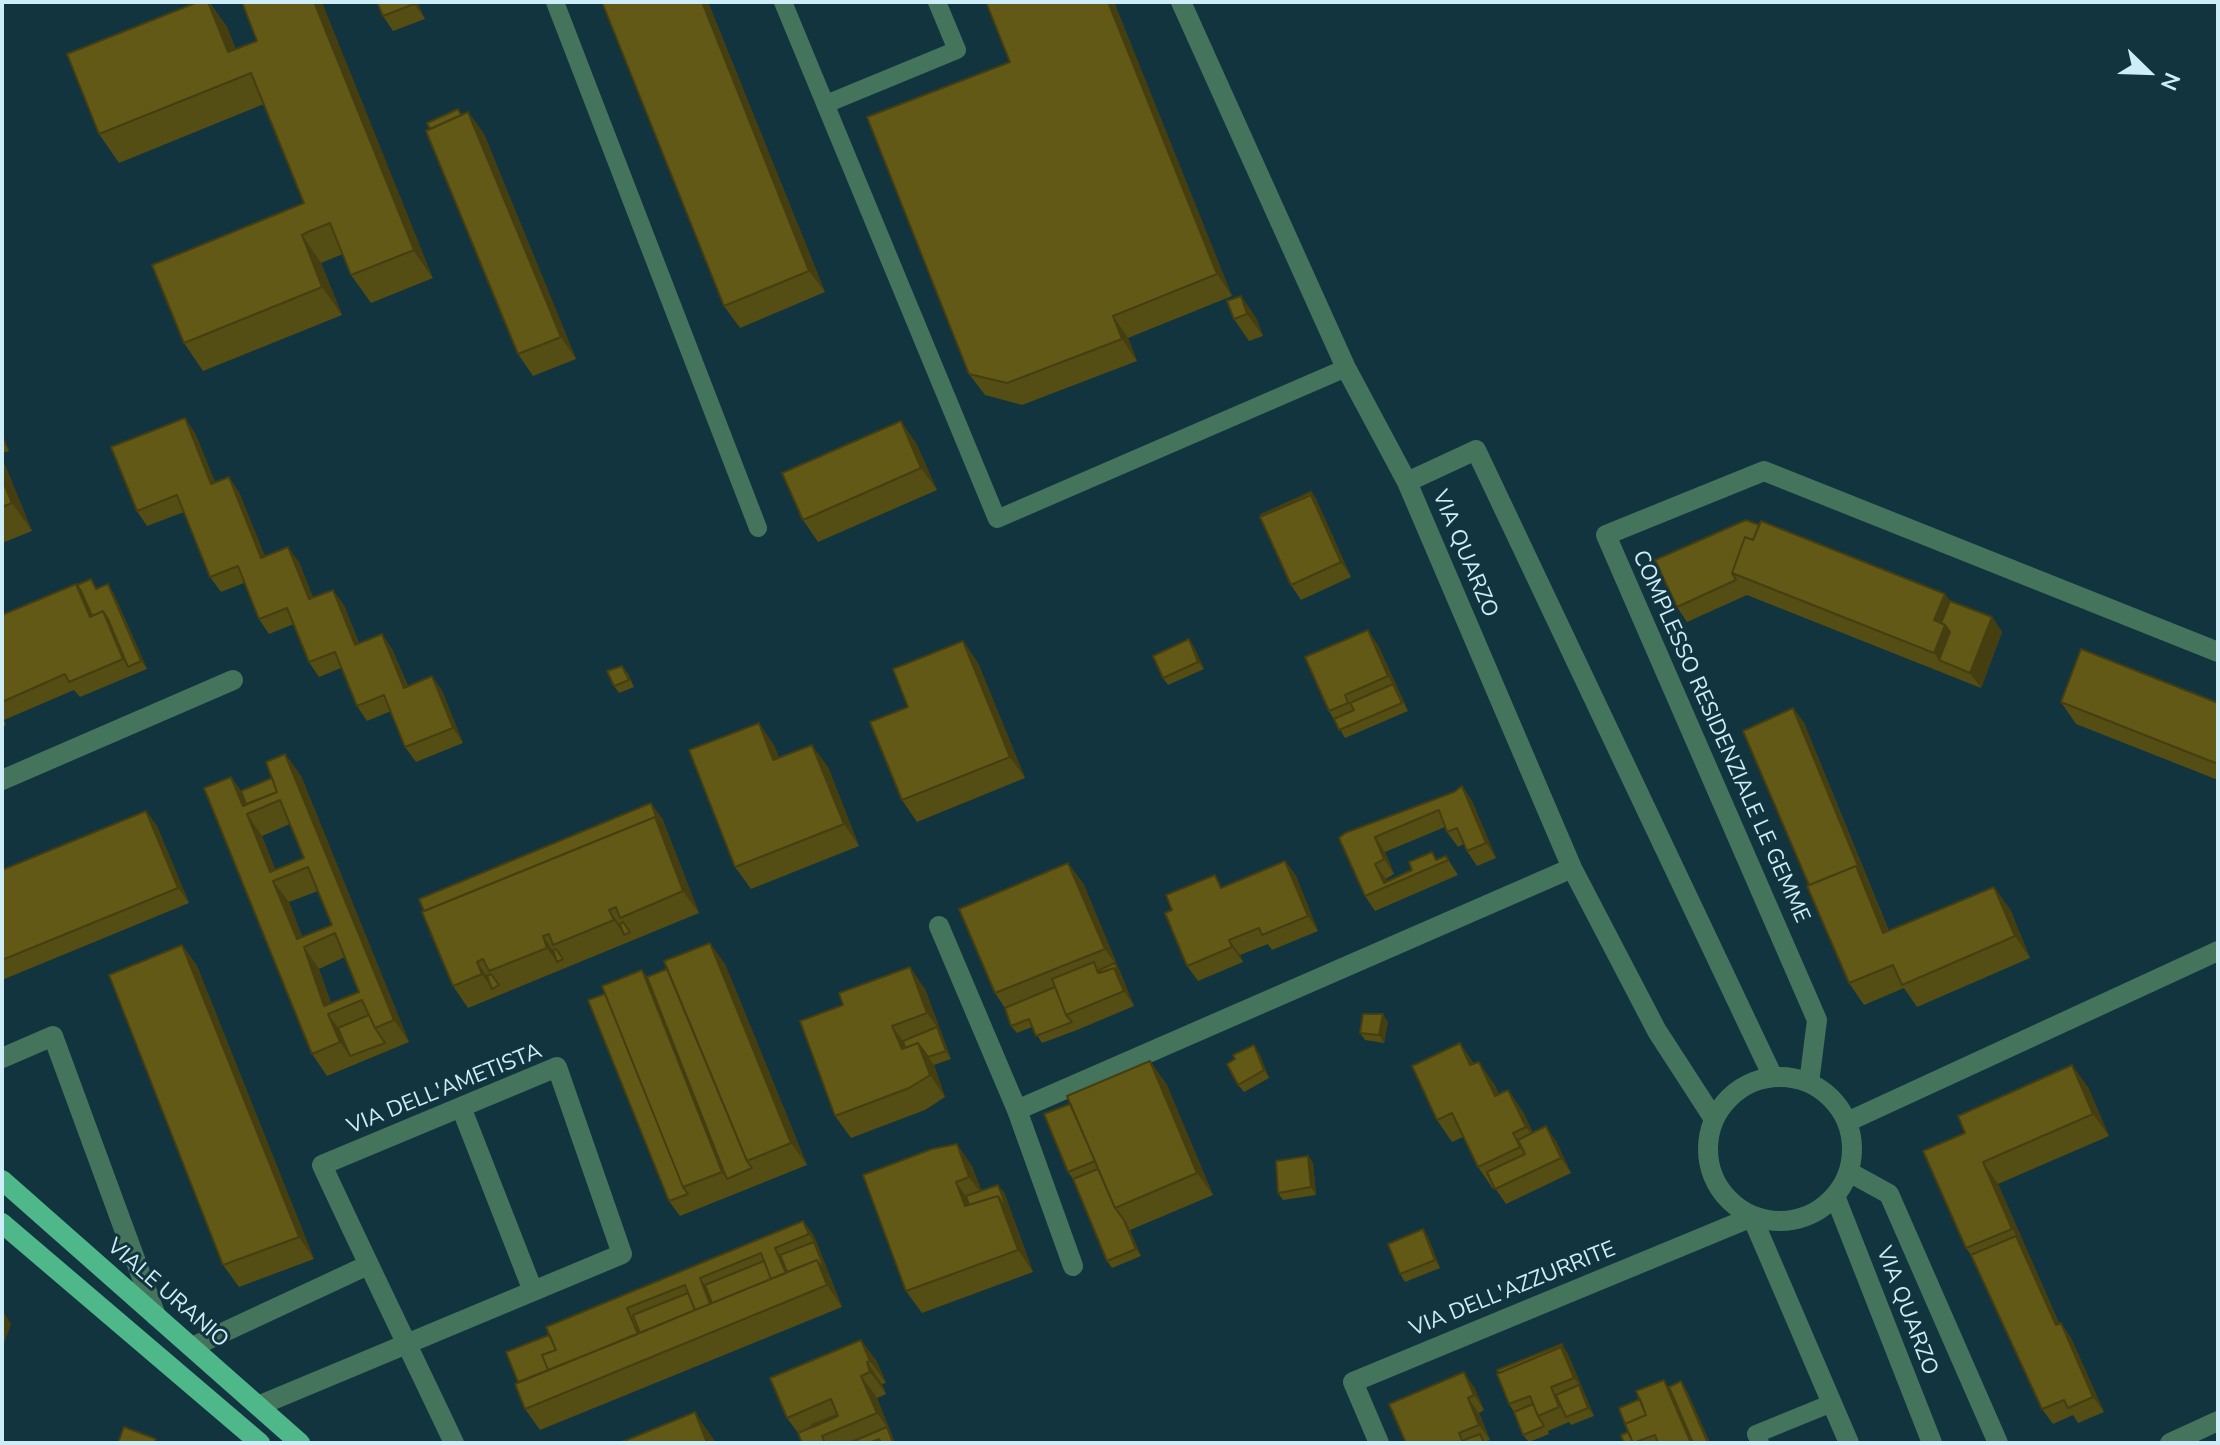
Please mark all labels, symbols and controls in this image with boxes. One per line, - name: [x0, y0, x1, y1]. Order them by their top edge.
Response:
- north arrow: [2108, 32, 2188, 112]
- text: N: [2153, 68, 2187, 95]
- street label: VIA QUARZO: [1425, 486, 1503, 622]
- street label: COMPLESSO RESIDENZIALE LE GEMME: [1626, 547, 1814, 927]
- street label: VIA DELL'AMETISTA: [344, 1039, 546, 1141]
- street label: VIALE URANIO: [101, 1234, 233, 1354]
- street label: VIA DELL'AZZURRITE: [1406, 1237, 1620, 1343]
- street label: VIA QUARZO: [1869, 1243, 1943, 1379]

